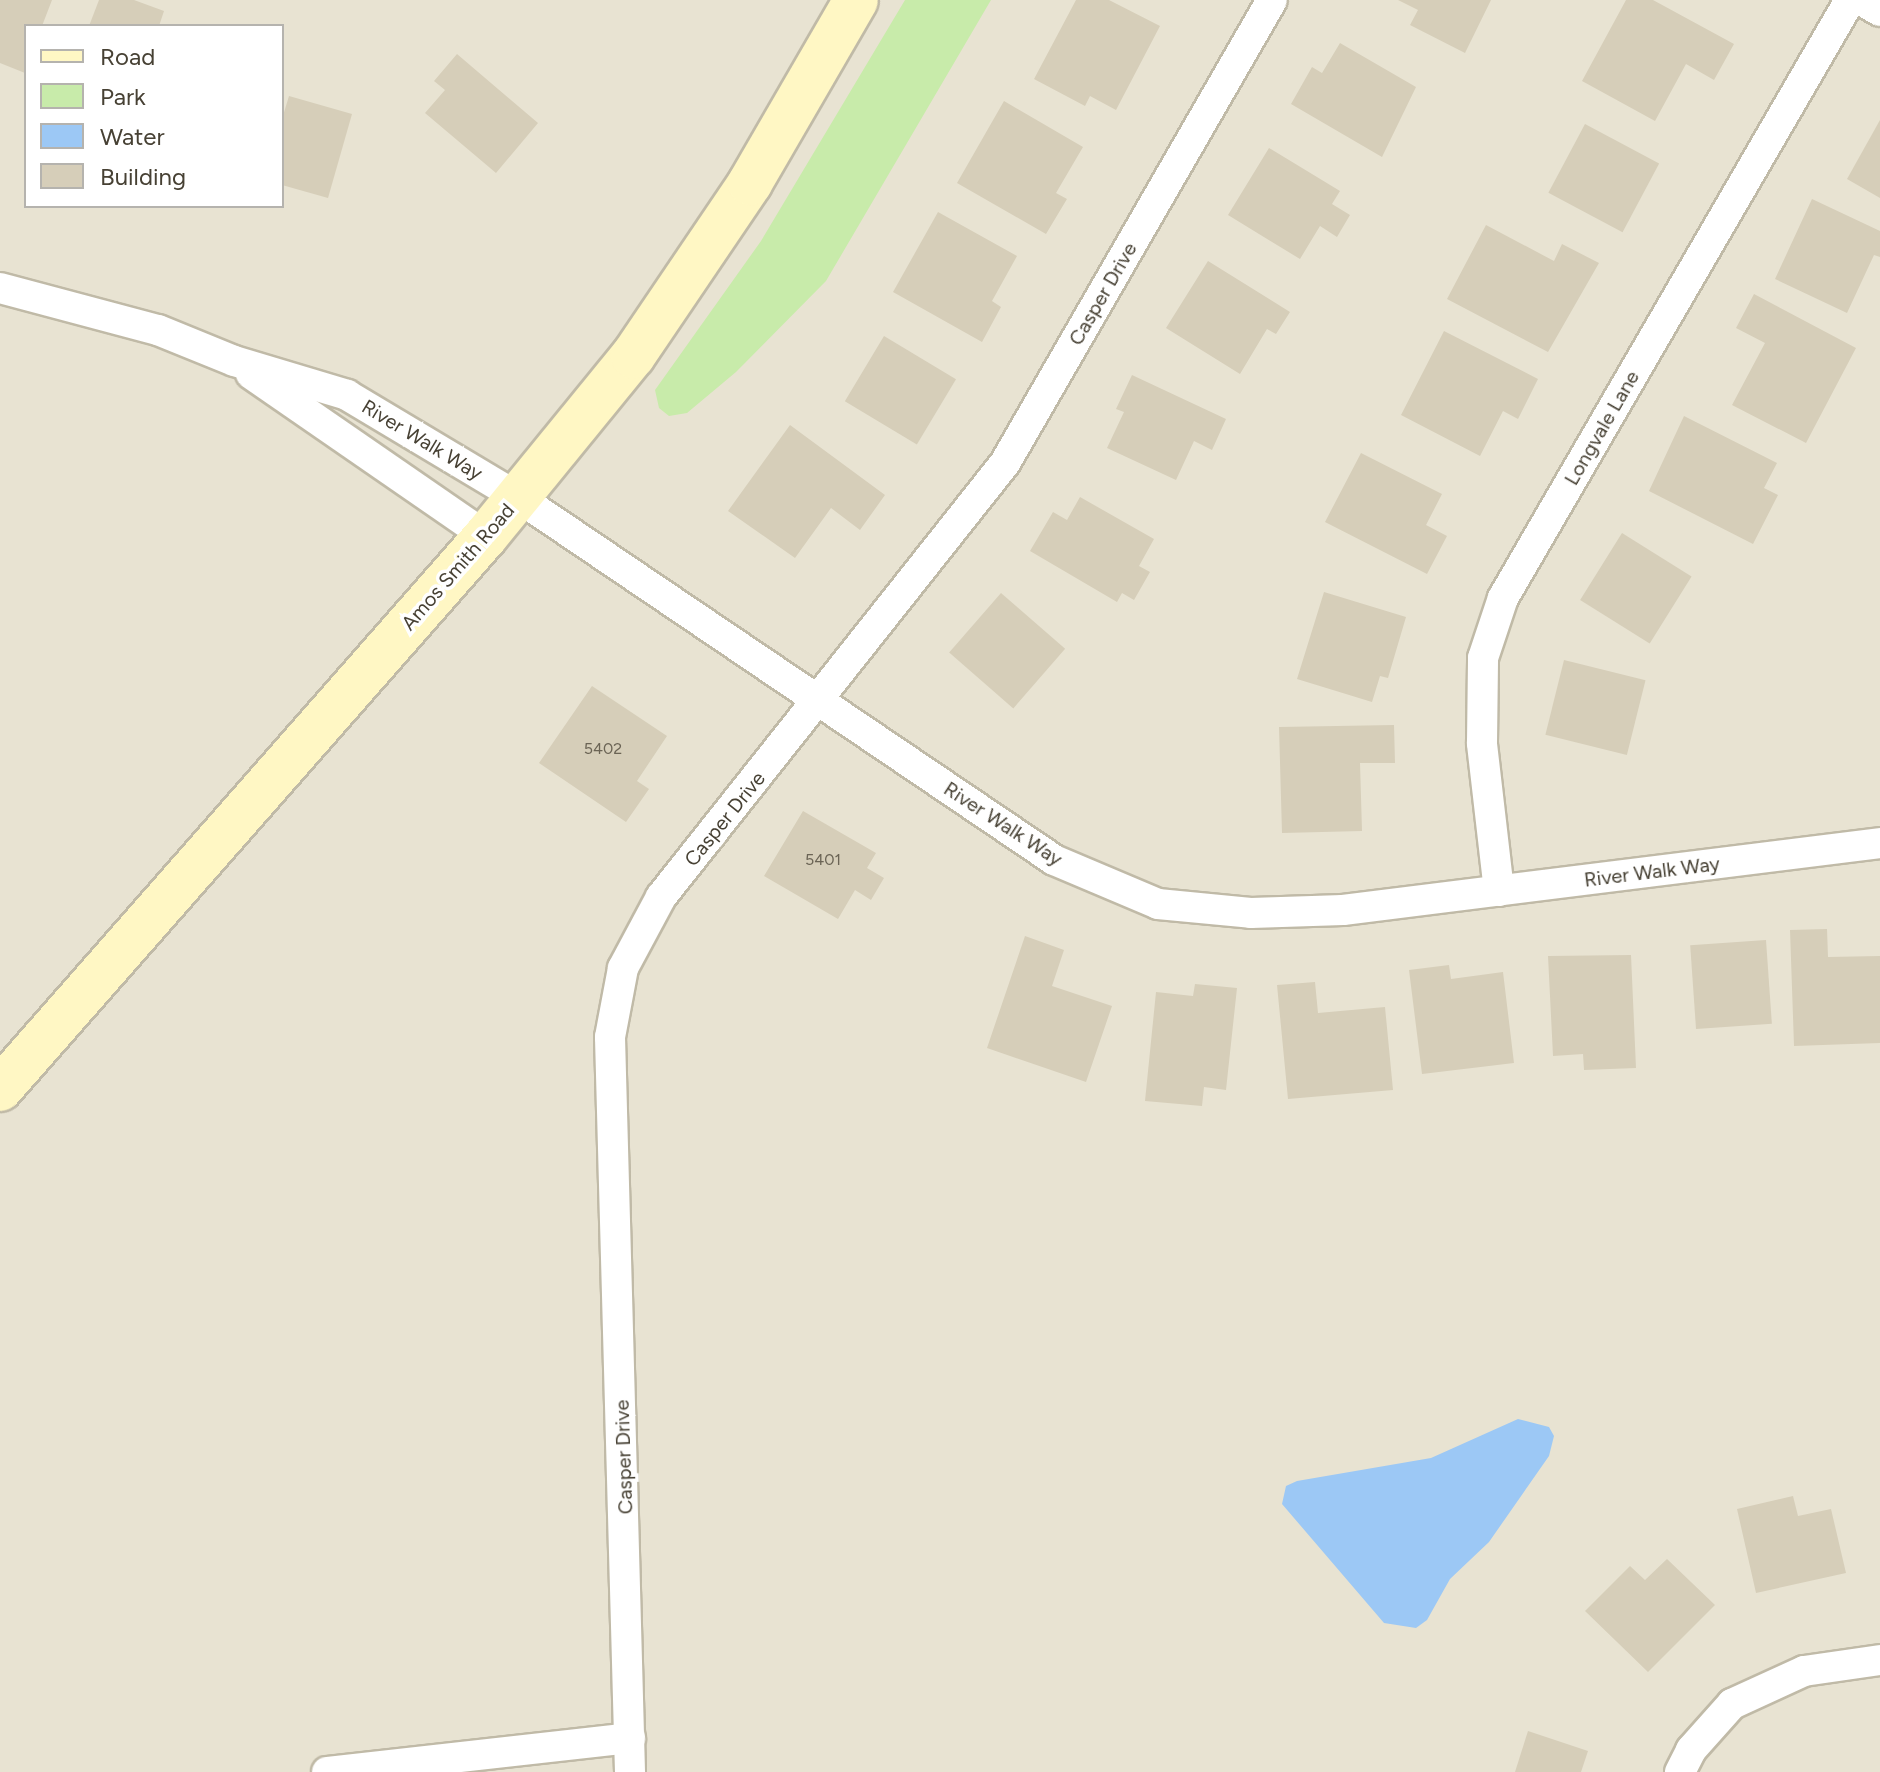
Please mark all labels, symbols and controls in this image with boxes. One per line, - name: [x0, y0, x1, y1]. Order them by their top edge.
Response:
- legend: [24, 24, 284, 208]
- text: Road: [100, 42, 155, 71]
- text: Park: [100, 82, 146, 111]
- text: Water: [100, 122, 165, 151]
- text: Building: [100, 162, 186, 191]
- street label: Casper Drive: [1064, 238, 1142, 350]
- street label: Longvale Lane: [1560, 366, 1644, 490]
- street label: River Walk Way: [357, 395, 487, 485]
- street label: Amos Smith Road: [396, 499, 520, 635]
- house number: 5402: [584, 739, 622, 759]
- street label: Casper Drive: [680, 767, 770, 871]
- street label: River Walk Way: [939, 777, 1067, 871]
- house number: 5401: [805, 850, 841, 870]
- street label: River Walk Way: [1583, 852, 1721, 892]
- street label: Casper Drive: [610, 1399, 638, 1515]

